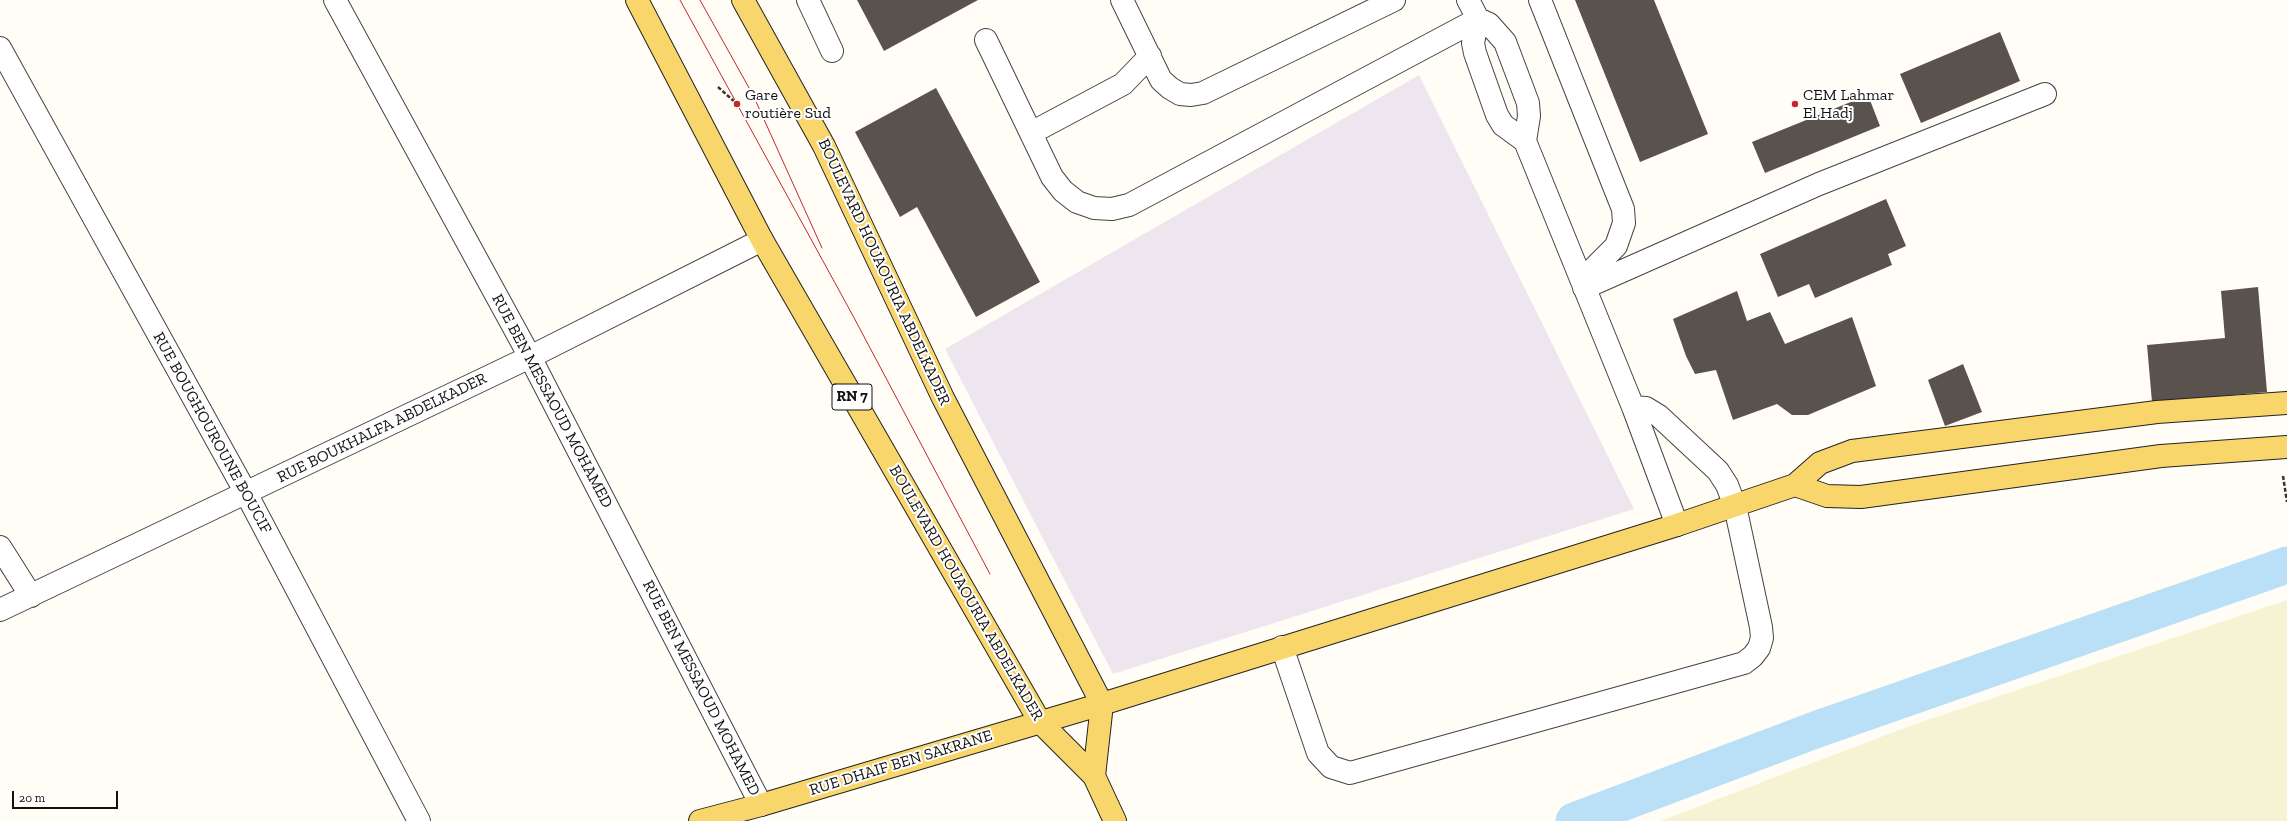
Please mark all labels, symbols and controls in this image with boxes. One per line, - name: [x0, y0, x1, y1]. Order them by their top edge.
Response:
- place label: Gare routière Sud: [745, 85, 831, 123]
- place label: CEM Lahmar El Hadj: [1803, 85, 1894, 123]
- marker: Gare routière Sud: [732, 99, 742, 109]
- marker: CEM Lahmar El Hadj: [1790, 99, 1800, 109]
- street label: BOULEVARD HOUAOURIA ABDELKADER: [814, 136, 954, 408]
- street label: RUE BEN MESSAOUD MOHAMED: [487, 291, 617, 511]
- street label: RUE BOUGHOUROUNE BOUCIF: [149, 329, 275, 537]
- street label: RUE BOUKHALFA ABDELKADER: [274, 369, 490, 487]
- road number: RN 7: [832, 384, 872, 410]
- street label: BOULEVARD HOUAOURIA ABDELKADER: [885, 462, 1047, 724]
- street label: RUE BEN MESSAOUD MOHAMED: [638, 577, 764, 799]
- street label: RUE DHAIF BEN SAKRANE: [807, 726, 995, 800]
- scale bar: [14, 783, 120, 809]
- text: 20 m: [19, 791, 45, 805]

